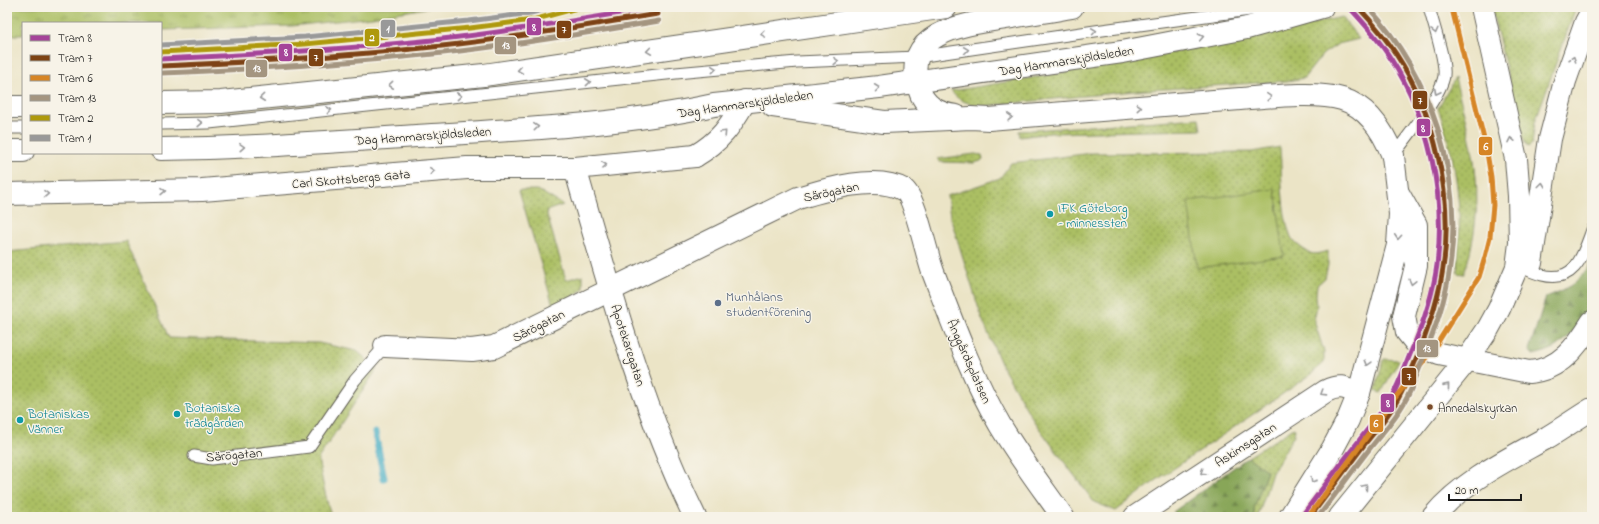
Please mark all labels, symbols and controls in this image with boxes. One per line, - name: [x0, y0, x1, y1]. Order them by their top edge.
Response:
- line badge: 8: [526, 17, 542, 36]
- line badge: 1: [380, 19, 396, 38]
- text: 8: [531, 20, 537, 36]
- line badge: 7: [556, 20, 572, 39]
- legend: [22, 22, 162, 154]
- text: 1: [386, 22, 390, 38]
- text: 7: [562, 22, 567, 38]
- one-way arrow: [1091, 27, 1097, 36]
- one-way arrow: [1430, 27, 1439, 34]
- line badge: 2: [364, 28, 380, 47]
- one-way arrow: [759, 29, 766, 38]
- text: Tram 8: [58, 30, 92, 48]
- text: 2: [368, 30, 375, 46]
- one-way arrow: [1198, 33, 1204, 41]
- line badge: 13: [494, 36, 517, 55]
- text: 13: [502, 38, 510, 54]
- street label: Dag Hammarskjöldsleden: [996, 41, 1135, 83]
- line badge: 8: [278, 43, 293, 62]
- text: 8: [283, 45, 289, 61]
- one-way arrow: [646, 46, 652, 55]
- one-way arrow: [962, 46, 969, 55]
- line badge: 7: [308, 48, 324, 67]
- text: Tram 7: [58, 50, 92, 68]
- text: 7: [314, 50, 319, 66]
- one-way arrow: [833, 56, 839, 65]
- one-way arrow: [1568, 56, 1577, 63]
- line badge: 13: [245, 59, 268, 78]
- text: 13: [253, 61, 261, 77]
- one-way arrow: [517, 65, 523, 74]
- one-way arrow: [711, 65, 717, 74]
- text: Tram 6: [58, 70, 93, 88]
- one-way arrow: [585, 78, 591, 87]
- one-way arrow: [388, 80, 394, 89]
- one-way arrow: [874, 83, 880, 92]
- street label: Dag Hammarskjöldsleden: [675, 86, 814, 125]
- one-way arrow: [1434, 88, 1442, 96]
- text: Tram 13: [58, 90, 96, 108]
- line badge: 7: [1412, 90, 1428, 110]
- one-way arrow: [455, 92, 462, 101]
- one-way arrow: [259, 93, 265, 102]
- one-way arrow: [1266, 93, 1272, 102]
- text: 7: [1418, 93, 1423, 109]
- one-way arrow: [1136, 103, 1142, 112]
- one-way arrow: [326, 106, 332, 115]
- text: Tram 2: [58, 110, 93, 128]
- one-way arrow: [1007, 113, 1013, 122]
- line badge: 8: [1416, 118, 1431, 137]
- one-way arrow: [197, 119, 203, 127]
- text: 8: [1420, 121, 1426, 137]
- street label: Dag Hammarskjöldsleden: [353, 122, 492, 152]
- one-way arrow: [533, 123, 539, 132]
- text: Tram 1: [58, 130, 91, 148]
- one-way arrow: [719, 130, 727, 138]
- line badge: 6: [1478, 136, 1493, 156]
- one-way arrow: [1508, 137, 1516, 143]
- text: 6: [1483, 139, 1489, 155]
- one-way arrow: [239, 142, 245, 151]
- one-way arrow: [601, 161, 607, 170]
- street label: Carl Skottsbergs Gata: [291, 165, 411, 195]
- one-way arrow: [429, 167, 435, 176]
- street label: Särögatan: [802, 177, 861, 209]
- one-way arrow: [1537, 182, 1546, 188]
- one-way arrow: [160, 187, 166, 195]
- one-way arrow: [43, 189, 49, 198]
- place label: IFK Göteborg - minnessten: [1058, 199, 1128, 233]
- marker: IFK Göteborg - minnessten: [1045, 209, 1055, 219]
- one-way arrow: [1394, 233, 1403, 240]
- one-way arrow: [1408, 279, 1416, 285]
- place label: Munhålans studentförening: [726, 288, 811, 323]
- marker: Munhålans studentförening: [713, 298, 723, 308]
- street label: Apotekaregatan: [604, 302, 650, 389]
- street label: Särögatan: [509, 305, 569, 348]
- street label: Änggårdsplatsen: [941, 317, 996, 407]
- line badge: 13: [1416, 339, 1439, 358]
- text: 13: [1423, 341, 1431, 357]
- one-way arrow: [1364, 359, 1373, 366]
- line badge: 7: [1401, 367, 1417, 386]
- text: 7: [1407, 369, 1412, 385]
- one-way arrow: [1442, 383, 1449, 390]
- one-way arrow: [1320, 388, 1327, 396]
- line badge: 8: [1380, 393, 1395, 413]
- text: 8: [1385, 396, 1391, 412]
- place label: Botaniska trädgården: [184, 399, 244, 434]
- place label: Annedalskyrkan: [1438, 400, 1517, 419]
- marker: Annedalskyrkan: [1425, 402, 1435, 412]
- place label: Botaniskas Vänner: [27, 405, 90, 439]
- marker: Botaniska trädgården: [172, 409, 182, 419]
- line badge: 6: [1369, 414, 1384, 433]
- marker: Botaniskas Vänner: [15, 415, 25, 425]
- text: 6: [1373, 416, 1379, 432]
- street label: Askimsgatan: [1211, 418, 1281, 473]
- street label: Särögatan: [205, 444, 263, 468]
- one-way arrow: [1200, 467, 1207, 474]
- one-way arrow: [1311, 476, 1318, 483]
- scale bar: [1449, 476, 1521, 502]
- text: 20 m: [1455, 482, 1478, 500]
- one-way arrow: [1361, 484, 1368, 492]

